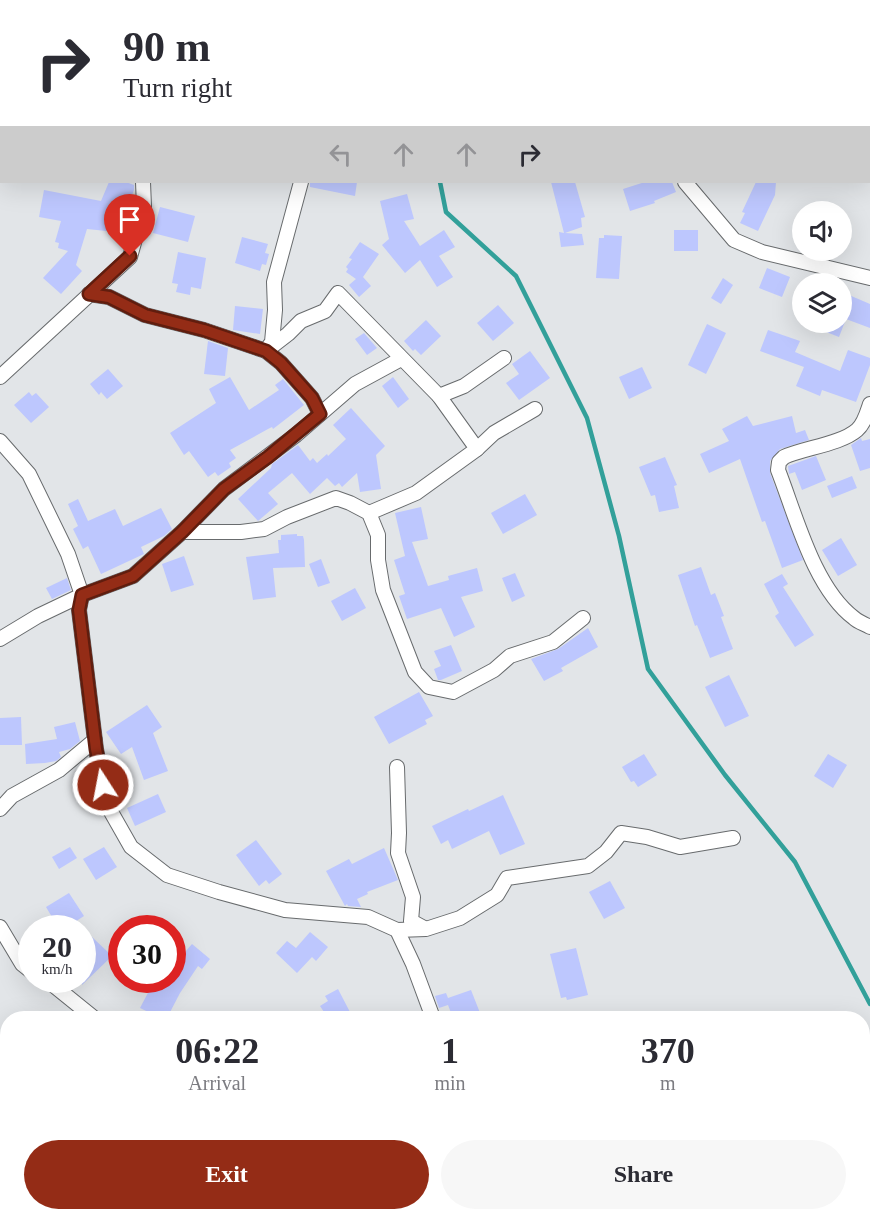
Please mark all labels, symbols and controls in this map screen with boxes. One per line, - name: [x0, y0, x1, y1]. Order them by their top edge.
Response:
- icon: right: [24, 24, 102, 102]
- text: 90 m: [123, 24, 211, 70]
- text: Turn right: [123, 73, 232, 103]
- icon: left: [324, 138, 357, 171]
- icon: ahead: [387, 138, 420, 171]
- icon: ahead: [450, 138, 483, 171]
- icon: right: [513, 138, 546, 171]
- pin: [104, 194, 155, 256]
- map controls: [792, 201, 852, 333]
- button: sound: [792, 201, 852, 261]
- icon: arrive: [113, 203, 146, 236]
- button: layers: [792, 273, 852, 333]
- position arrow: [71, 753, 135, 817]
- speed limit sign: 30: [108, 915, 186, 993]
- text: 20: [42, 930, 72, 963]
- text: km/h: [42, 961, 72, 977]
- text: 06:22: [175, 1031, 259, 1071]
- text: 1: [441, 1031, 459, 1071]
- text: 370: [641, 1031, 695, 1071]
- text: Arrival: [188, 1072, 246, 1094]
- text: min: [434, 1072, 466, 1094]
- text: m: [660, 1072, 676, 1094]
- button: Exit: [24, 1140, 429, 1209]
- button: Share: [441, 1140, 846, 1209]

